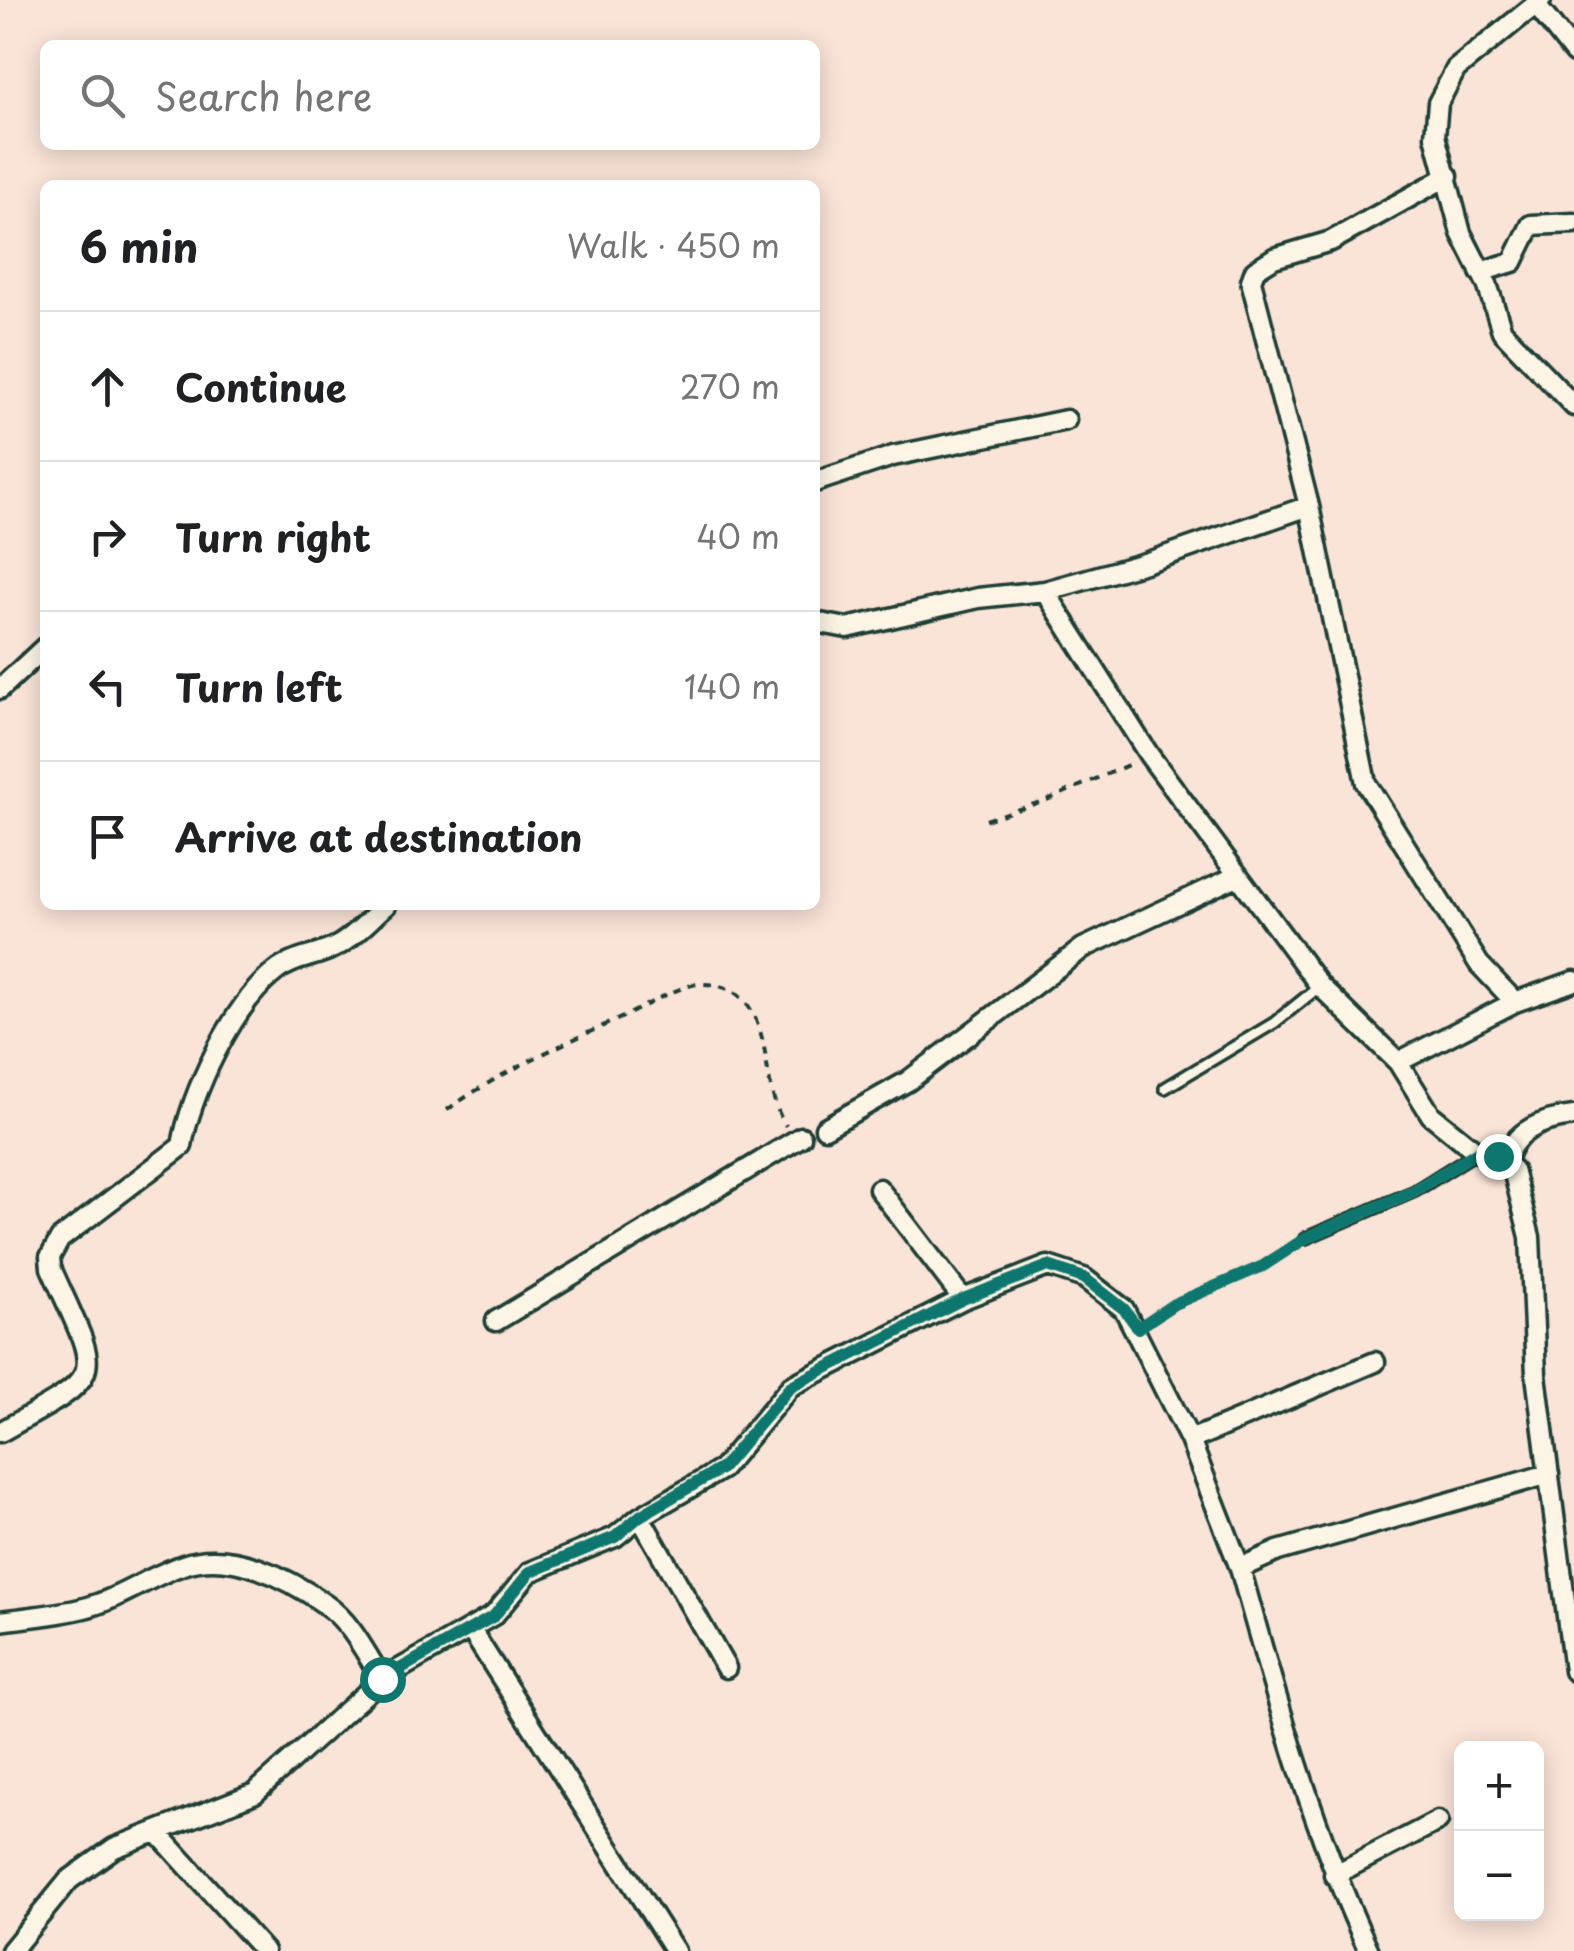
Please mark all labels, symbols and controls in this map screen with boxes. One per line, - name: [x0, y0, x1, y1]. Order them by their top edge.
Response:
- search box: [40, 40, 820, 150]
- text: Search here: [155, 67, 372, 124]
- icon: search: [75, 68, 130, 123]
- text: 6 min: [80, 214, 199, 277]
- text: Walk · 450 m: [567, 221, 780, 269]
- text: Continue: [175, 358, 346, 415]
- icon: ahead: [80, 359, 135, 414]
- text: 270 m: [680, 362, 780, 410]
- text: Turn right: [175, 508, 371, 565]
- icon: right: [80, 509, 135, 564]
- text: 40 m: [696, 512, 780, 560]
- text: Turn left: [175, 658, 343, 715]
- icon: left: [80, 659, 135, 714]
- text: 140 m: [684, 662, 780, 710]
- text: Arrive at destination: [175, 808, 583, 865]
- icon: arrive: [80, 809, 135, 864]
- route end: [1476, 1134, 1522, 1180]
- route start: [360, 1657, 406, 1703]
- map controls: [1454, 1741, 1544, 1921]
- button: +: [1454, 1741, 1544, 1831]
- button: −: [1454, 1831, 1544, 1921]

